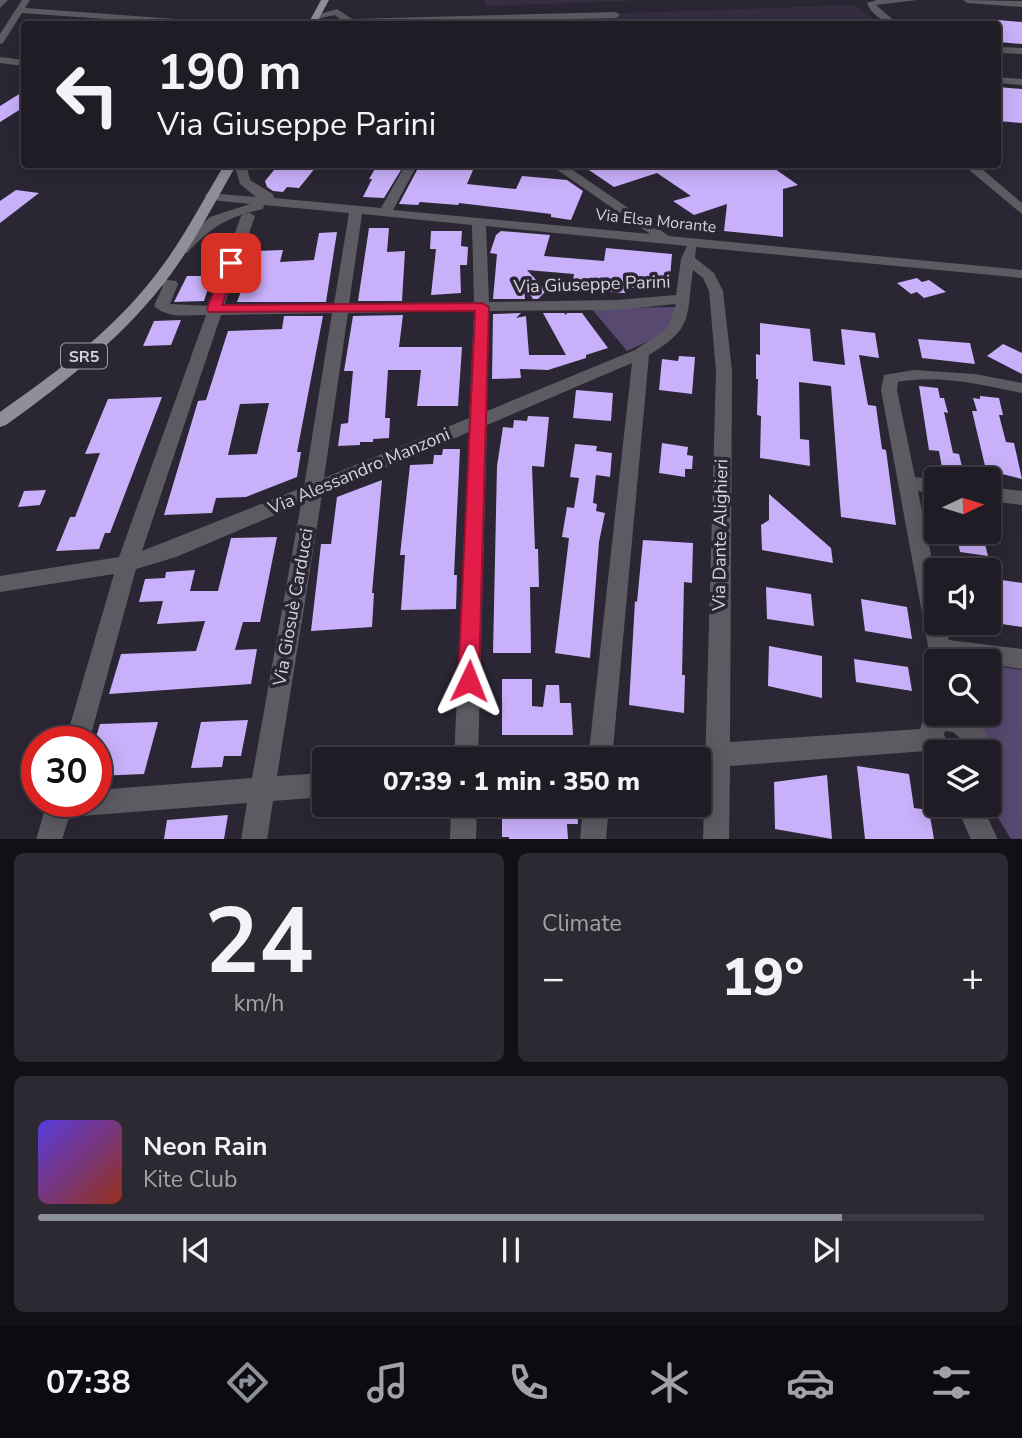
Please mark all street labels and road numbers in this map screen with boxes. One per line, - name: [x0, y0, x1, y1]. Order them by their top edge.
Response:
- street label: Via Elsa Morante: [593, 204, 717, 238]
- street label: Via Giuseppe Parini: [512, 269, 671, 299]
- road number: SR5: [61, 344, 107, 368]
- street label: Via Alessandro Manzoni: [264, 422, 453, 521]
- street label: Via Dante Alighieri: [707, 459, 733, 612]
- street label: Via Giosuè Carducci: [267, 526, 319, 689]

